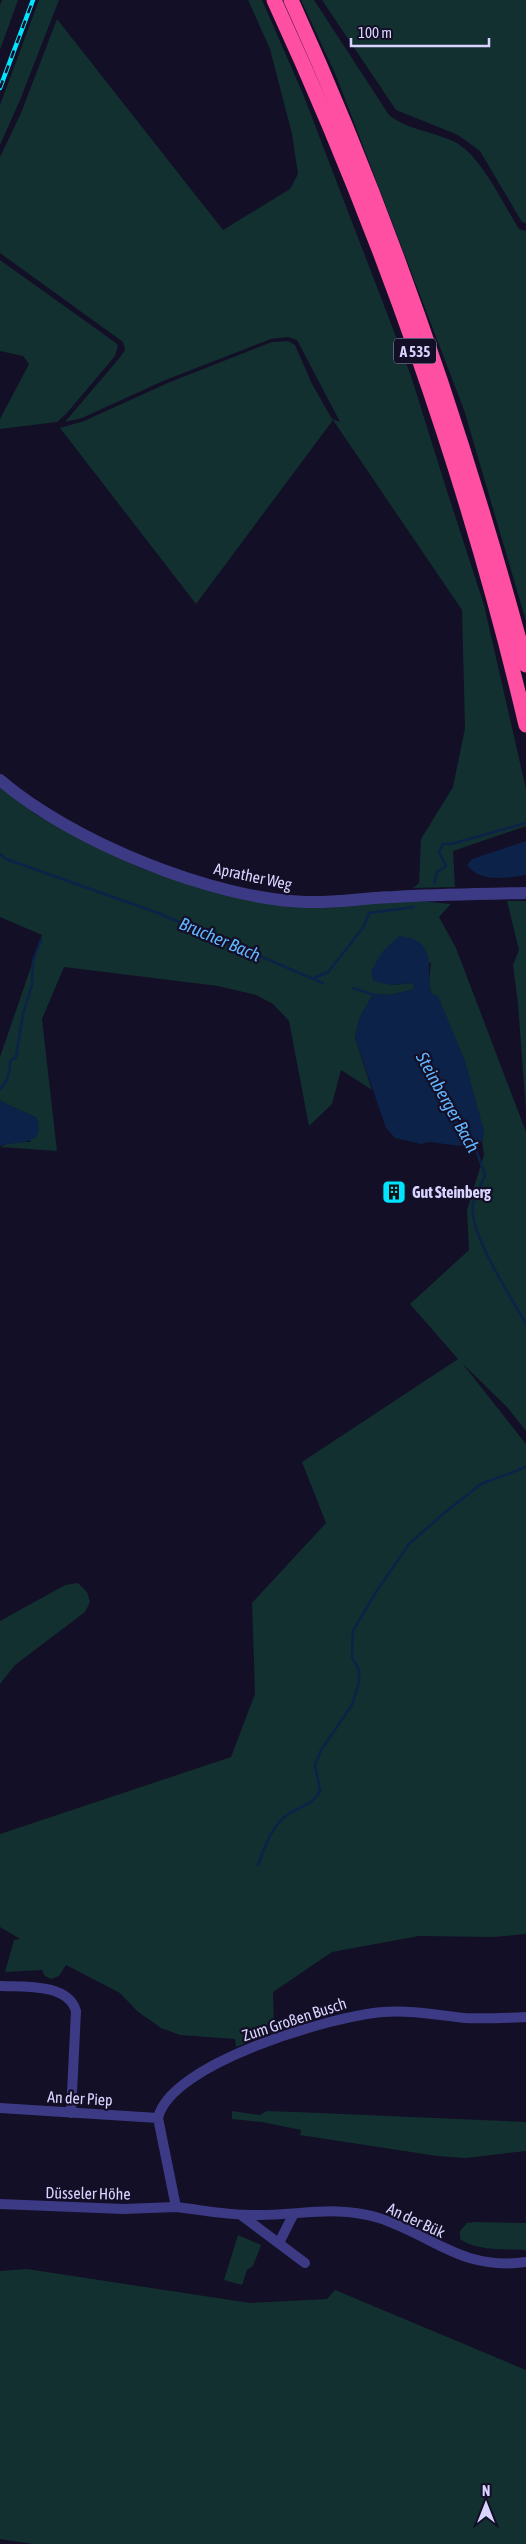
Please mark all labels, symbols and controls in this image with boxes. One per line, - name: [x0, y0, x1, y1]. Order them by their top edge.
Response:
- scale bar: [351, 15, 488, 47]
- text: 100 m: [358, 24, 392, 41]
- road number: A 535: [394, 338, 436, 364]
- street label: Aprather Weg: [212, 859, 294, 894]
- water label: Brucher Bach: [176, 912, 264, 966]
- water label: Steinberger Bach: [411, 1047, 484, 1156]
- building icon: Gut Steinberg: [381, 1179, 407, 1205]
- place label: Gut Steinberg: [412, 1183, 491, 1201]
- street label: Zum Großen Busch: [240, 1994, 348, 2044]
- street label: An der Piep: [47, 2087, 113, 2110]
- street label: Düsseler Höhe: [45, 2183, 131, 2203]
- street label: An der Bük: [384, 2199, 448, 2241]
- north arrow: [461, 2479, 511, 2529]
- text: N: [482, 2483, 490, 2499]

